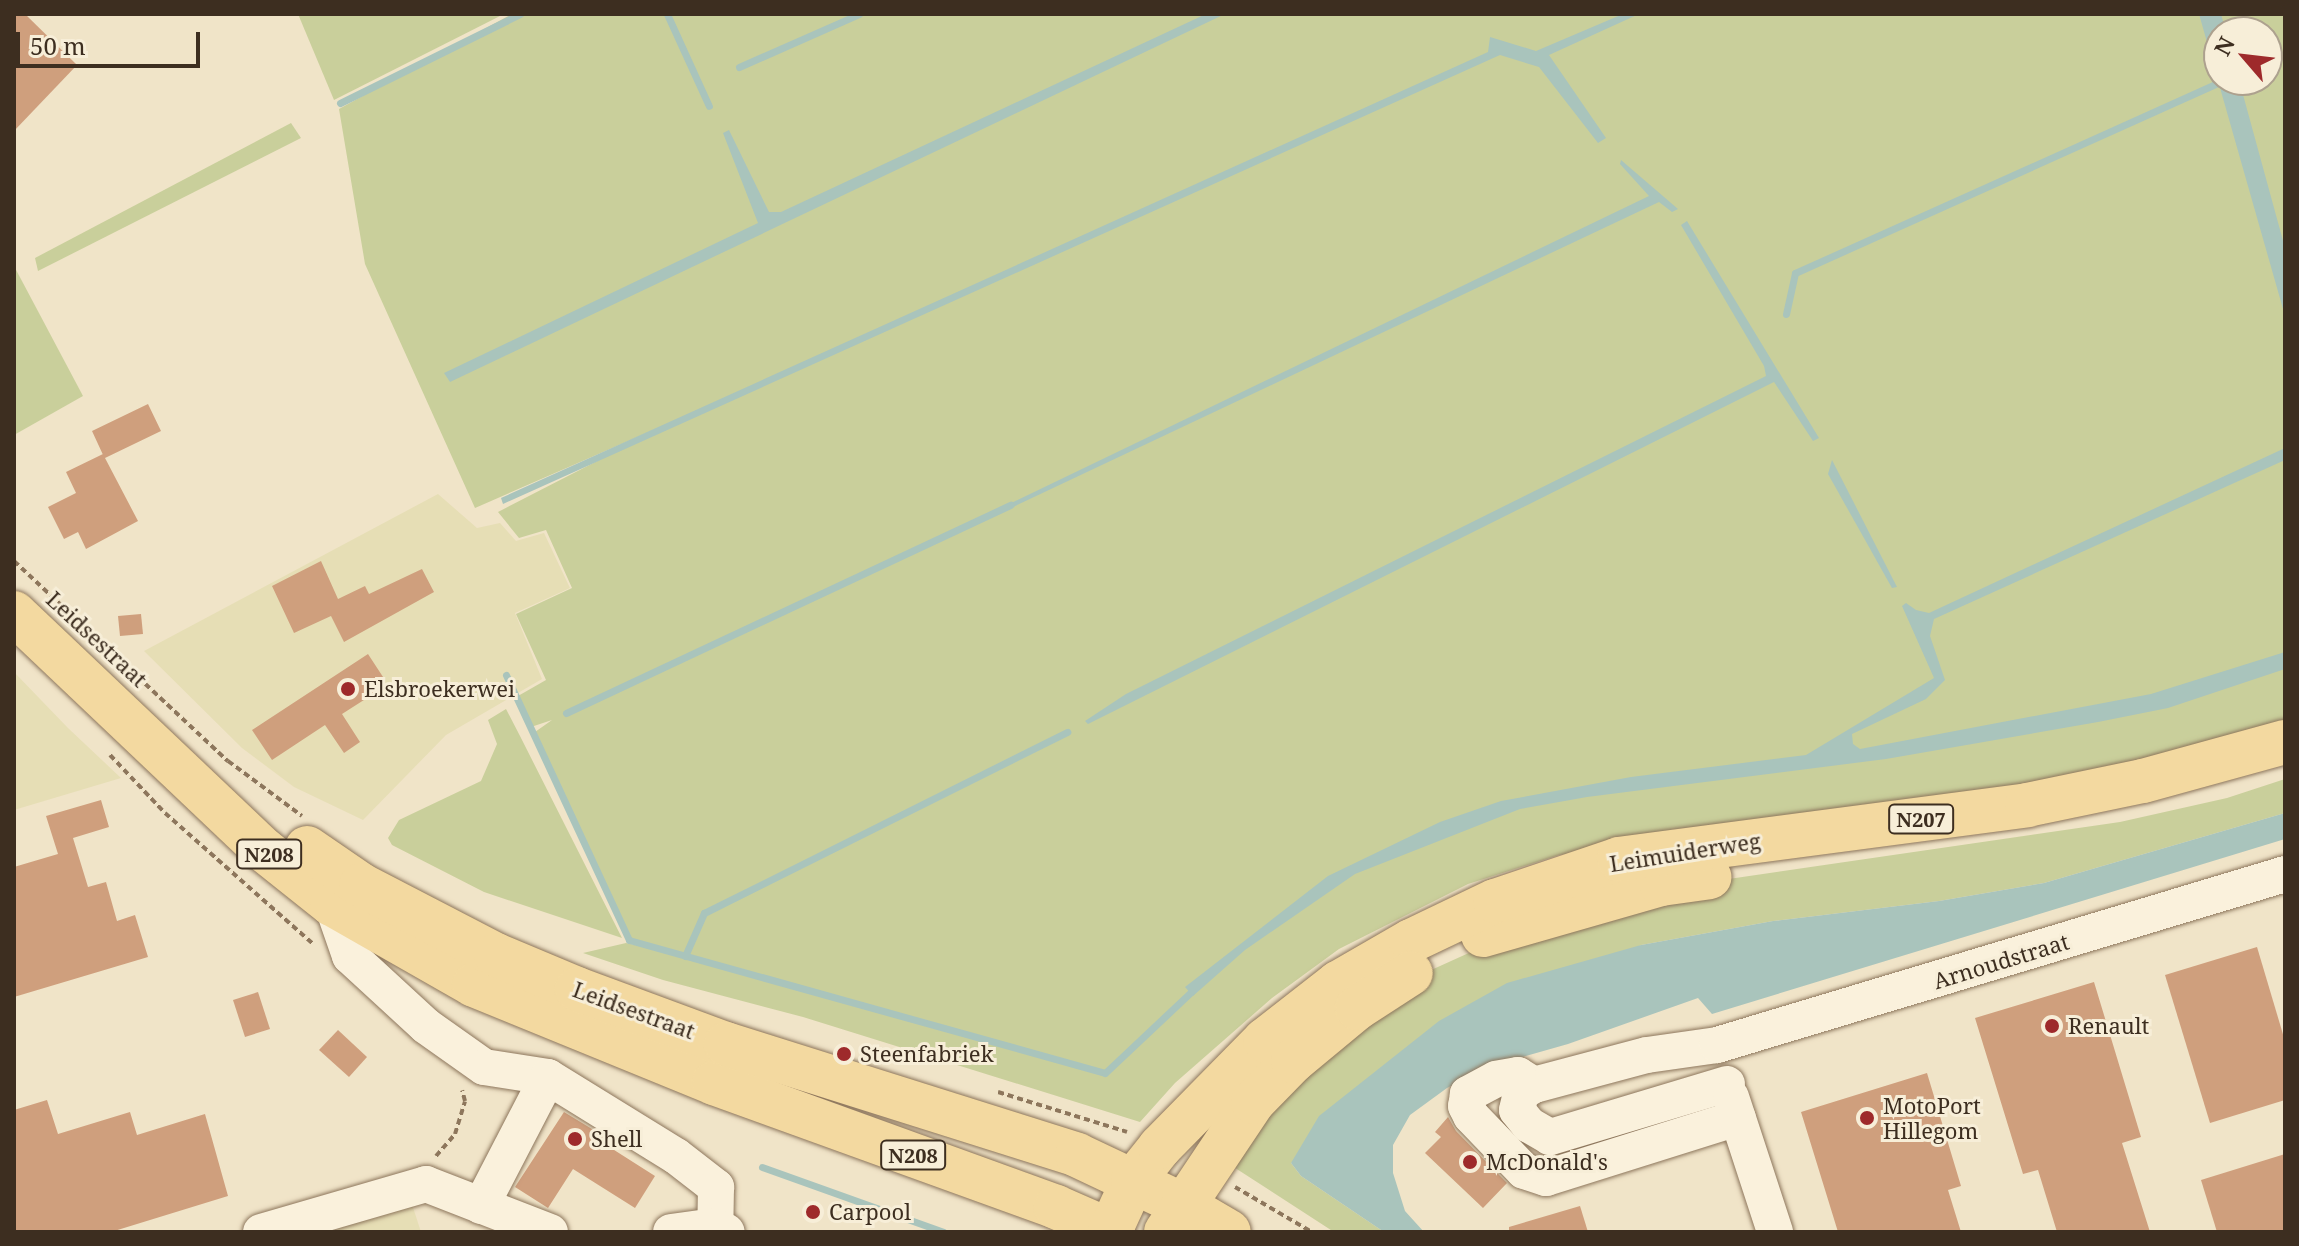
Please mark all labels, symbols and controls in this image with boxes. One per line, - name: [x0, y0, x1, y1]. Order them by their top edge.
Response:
- scale bar: [20, 16, 204, 66]
- north arrow: [2203, 16, 2283, 96]
- text: 50 m: [30, 29, 86, 62]
- text: N: [2206, 31, 2241, 60]
- street label: Leidsestraat: [41, 586, 153, 692]
- place label: Elsbroekerwei: [364, 676, 515, 702]
- marker: Elsbroekerwei: [339, 680, 357, 698]
- road number: N207: [1887, 803, 1955, 835]
- street label: Leimuiderweg: [1608, 827, 1762, 877]
- road number: N208: [235, 838, 303, 870]
- street label: Arnoudstraat: [1930, 928, 2072, 994]
- street label: Leidsestraat: [569, 976, 699, 1044]
- place label: Renault: [2068, 1013, 2149, 1039]
- marker: Renault: [2043, 1017, 2061, 1035]
- place label: Steenfabriek: [860, 1041, 993, 1067]
- marker: Steenfabriek: [835, 1045, 853, 1063]
- place label: MotoPort Hillegom: [1883, 1092, 1981, 1144]
- marker: MotoPort Hillegom: [1858, 1109, 1876, 1127]
- place label: Shell: [591, 1126, 642, 1152]
- marker: Shell: [566, 1130, 584, 1148]
- road number: N208: [879, 1139, 947, 1171]
- place label: McDonald's: [1486, 1149, 1608, 1175]
- marker: McDonald's: [1461, 1153, 1479, 1171]
- place label: Carpool: [829, 1199, 911, 1225]
- marker: Carpool: [804, 1203, 822, 1221]

